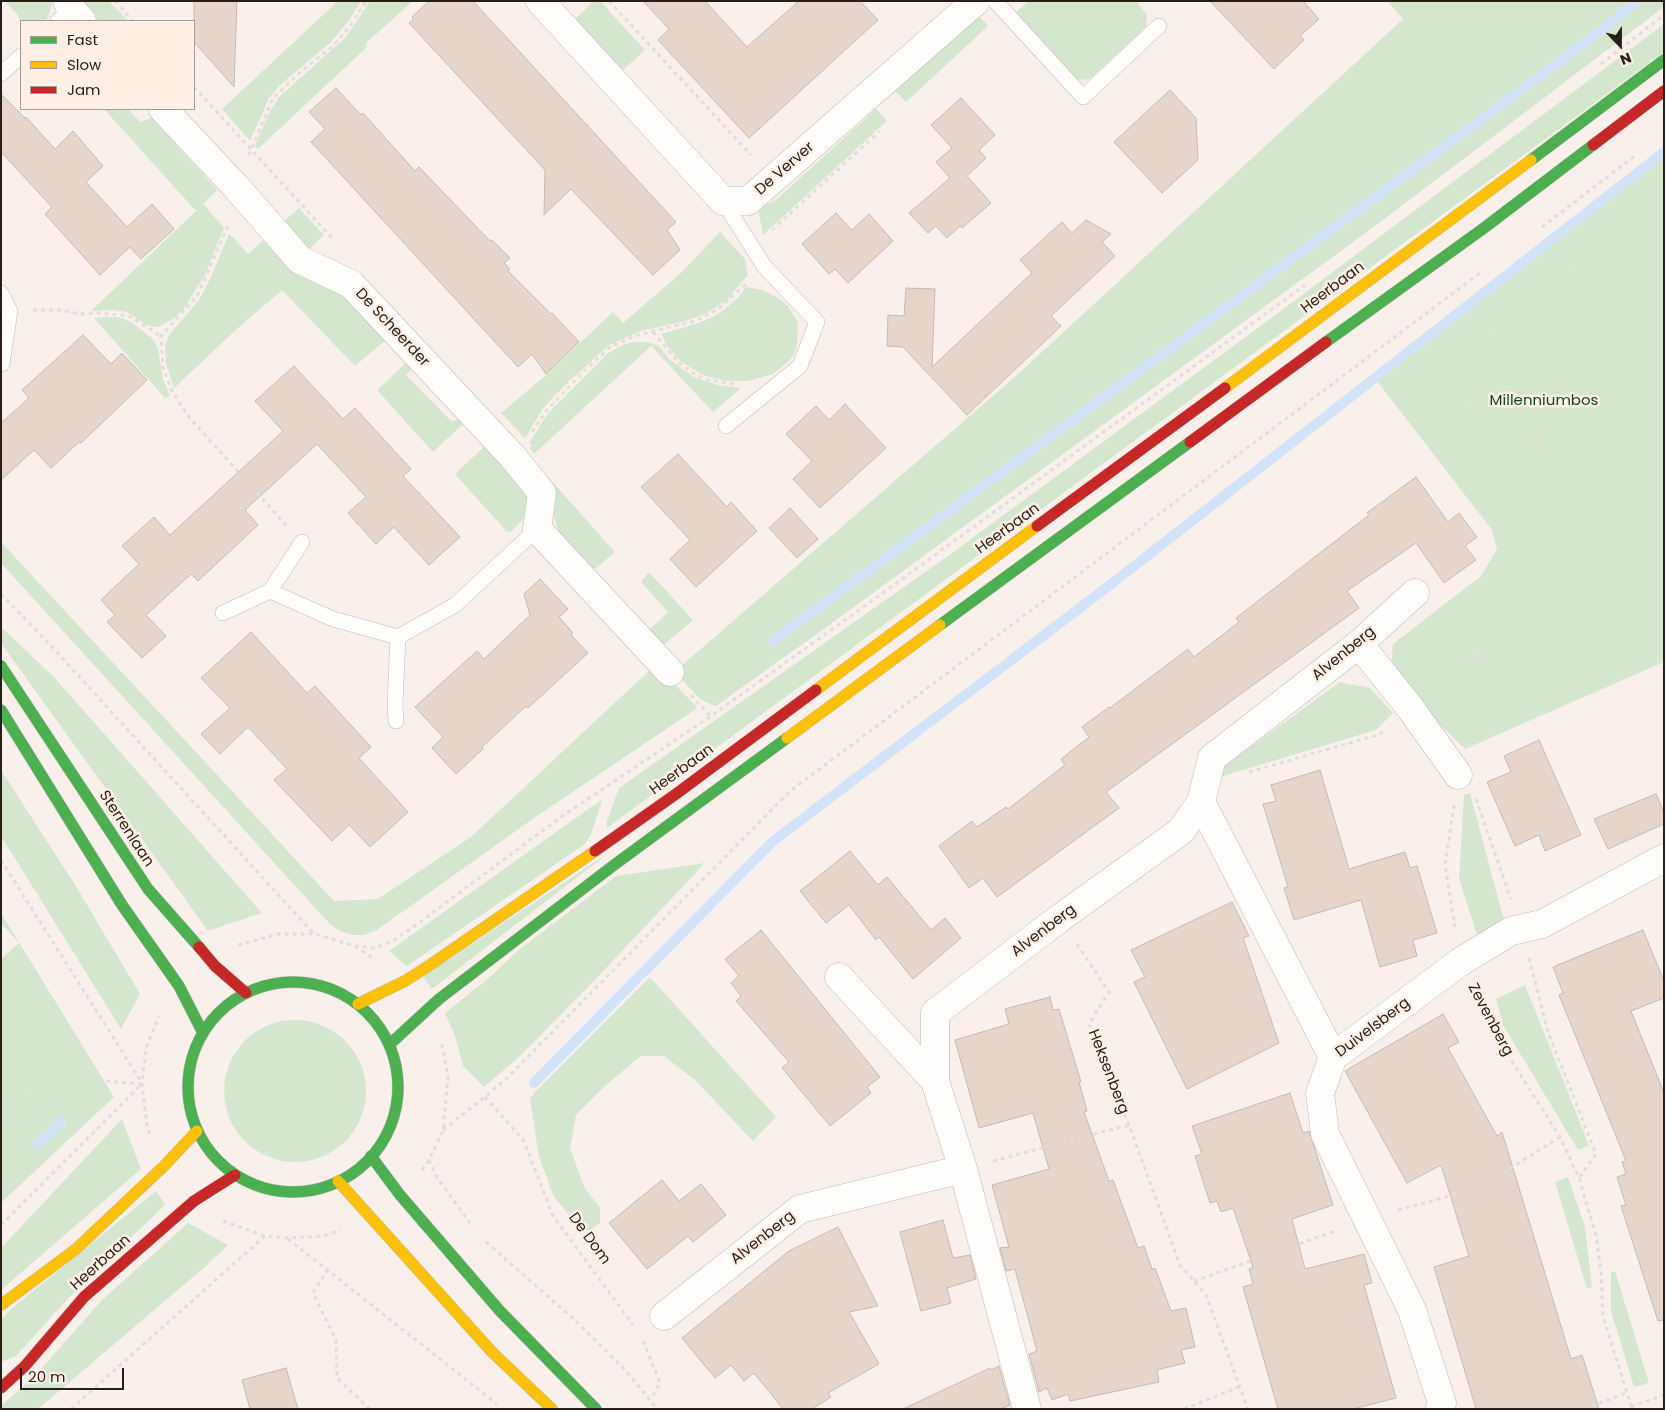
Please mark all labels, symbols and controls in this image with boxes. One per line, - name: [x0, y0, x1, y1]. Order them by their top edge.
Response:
- legend: [20, 20, 195, 110]
- north arrow: [1595, 20, 1645, 70]
- text: Fast: [67, 29, 98, 50]
- text: N: [1617, 48, 1634, 70]
- text: Slow: [67, 54, 101, 75]
- text: Jam: [67, 79, 101, 100]
- street label: De Verver: [752, 139, 818, 199]
- street label: Heerbaan: [1298, 258, 1368, 318]
- street label: De Scheerder: [351, 285, 433, 371]
- park label: Millenniumbos: [1490, 392, 1598, 410]
- street label: Heerbaan: [973, 500, 1043, 558]
- street label: Alvenberg: [1309, 623, 1379, 685]
- street label: Heerbaan: [647, 741, 717, 799]
- street label: Sterrenlaan: [95, 788, 157, 870]
- street label: Alvenberg: [1008, 901, 1080, 961]
- street label: Zevenberg: [1463, 980, 1517, 1060]
- street label: Duivelsberg: [1332, 994, 1414, 1062]
- street label: Heksenberg: [1084, 1027, 1132, 1117]
- street label: Alvenberg: [727, 1207, 799, 1269]
- street label: De Dom: [564, 1210, 614, 1268]
- street label: Heerbaan: [67, 1231, 135, 1295]
- scale bar: [22, 1358, 126, 1390]
- text: 20 m: [28, 1366, 66, 1387]

